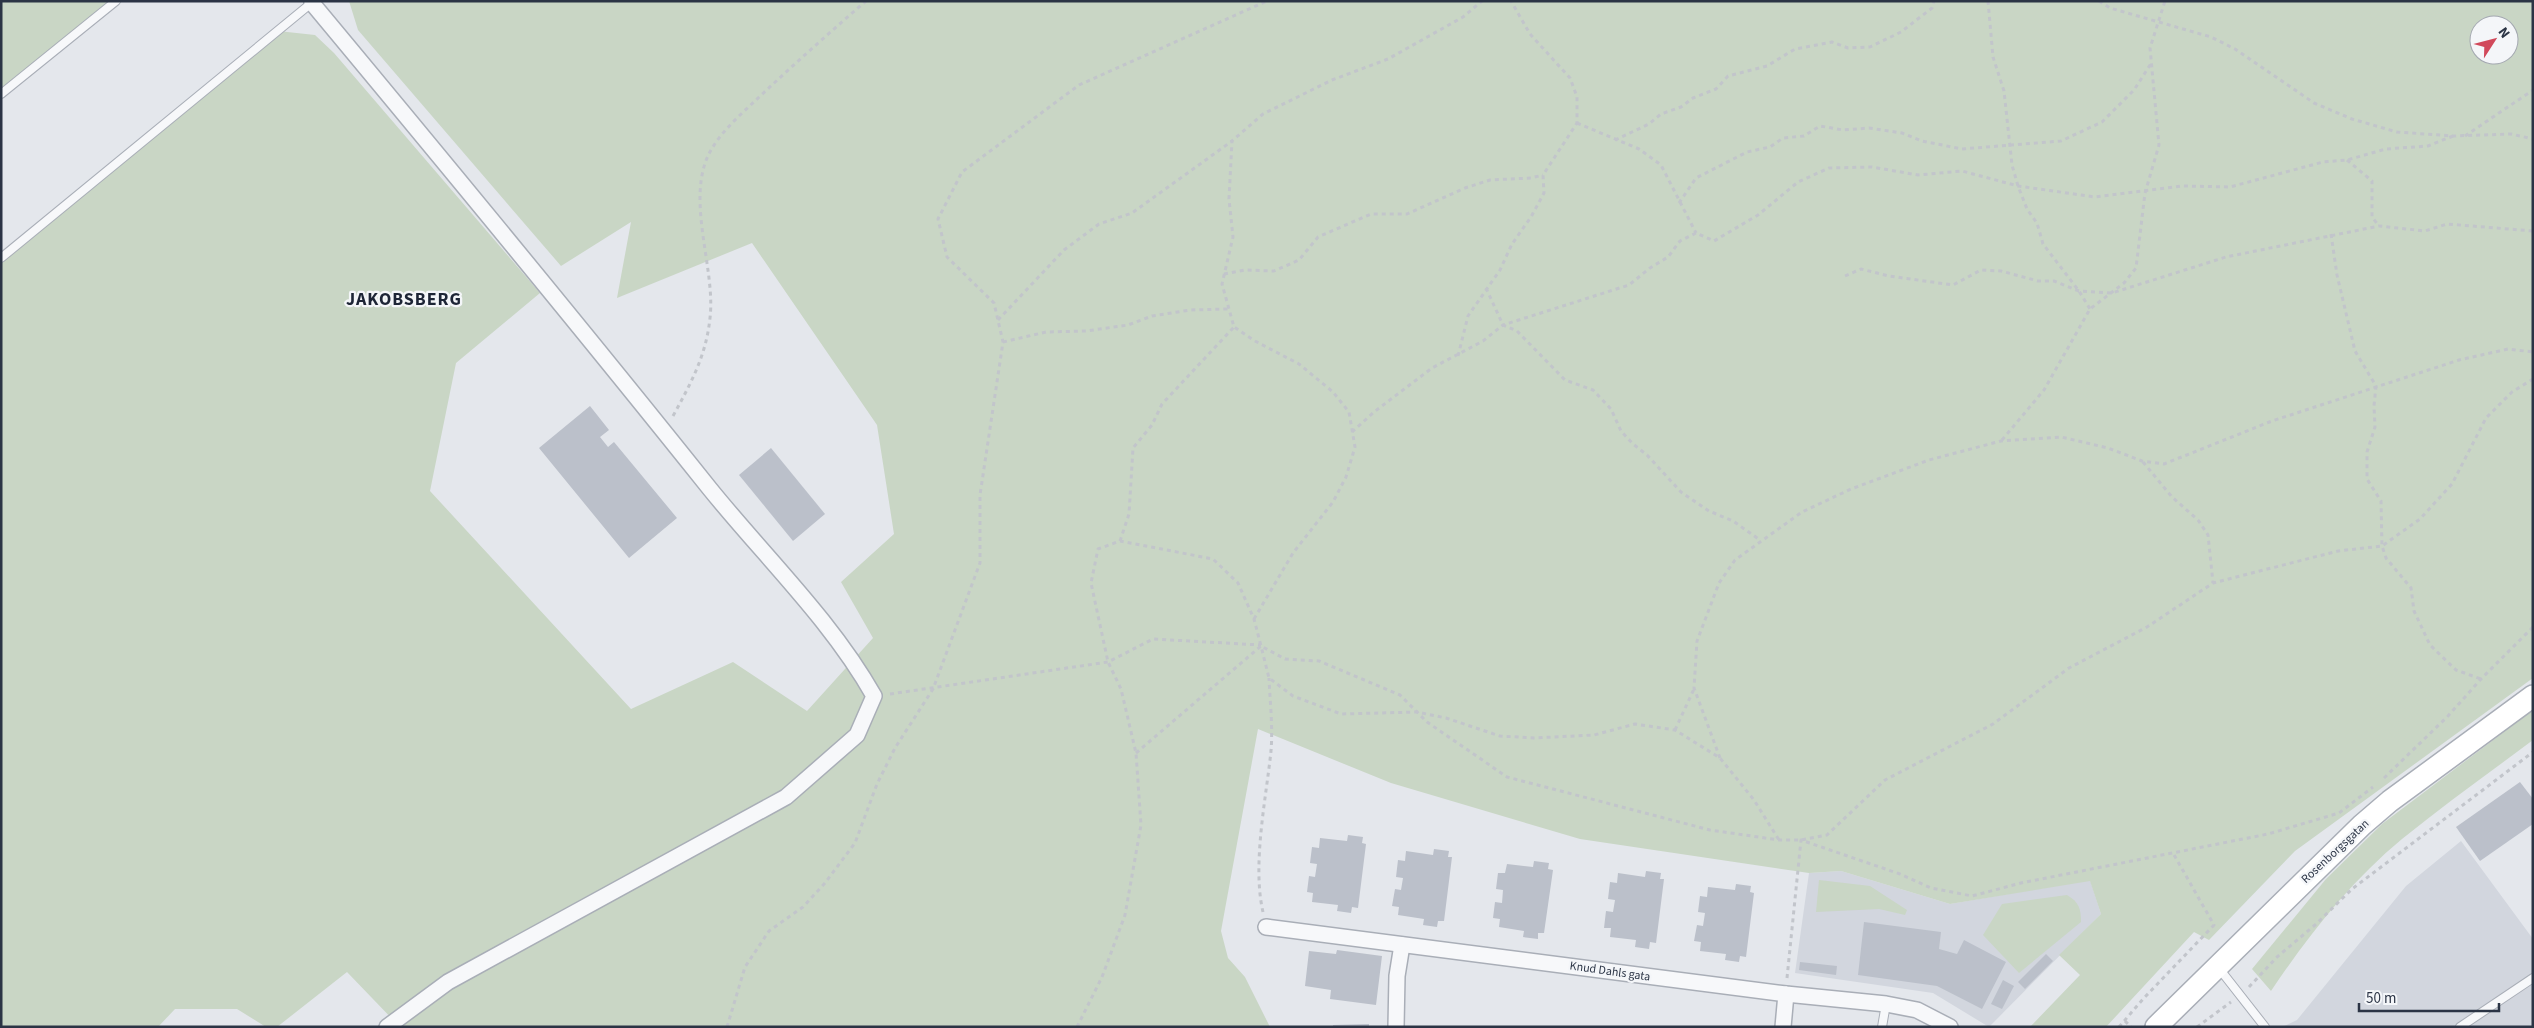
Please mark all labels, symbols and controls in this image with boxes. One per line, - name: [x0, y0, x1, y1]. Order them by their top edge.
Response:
- north arrow: [2469, 15, 2519, 65]
- text: N: [2493, 23, 2515, 43]
- district label: JAKOBSBERG: [346, 287, 462, 312]
- street label: Rosenborgsgatan: [2298, 815, 2373, 887]
- street label: Knud Dahls gata: [1569, 957, 1651, 986]
- scale bar: [2359, 980, 2499, 1012]
- text: 50 m: [2366, 988, 2396, 1009]

